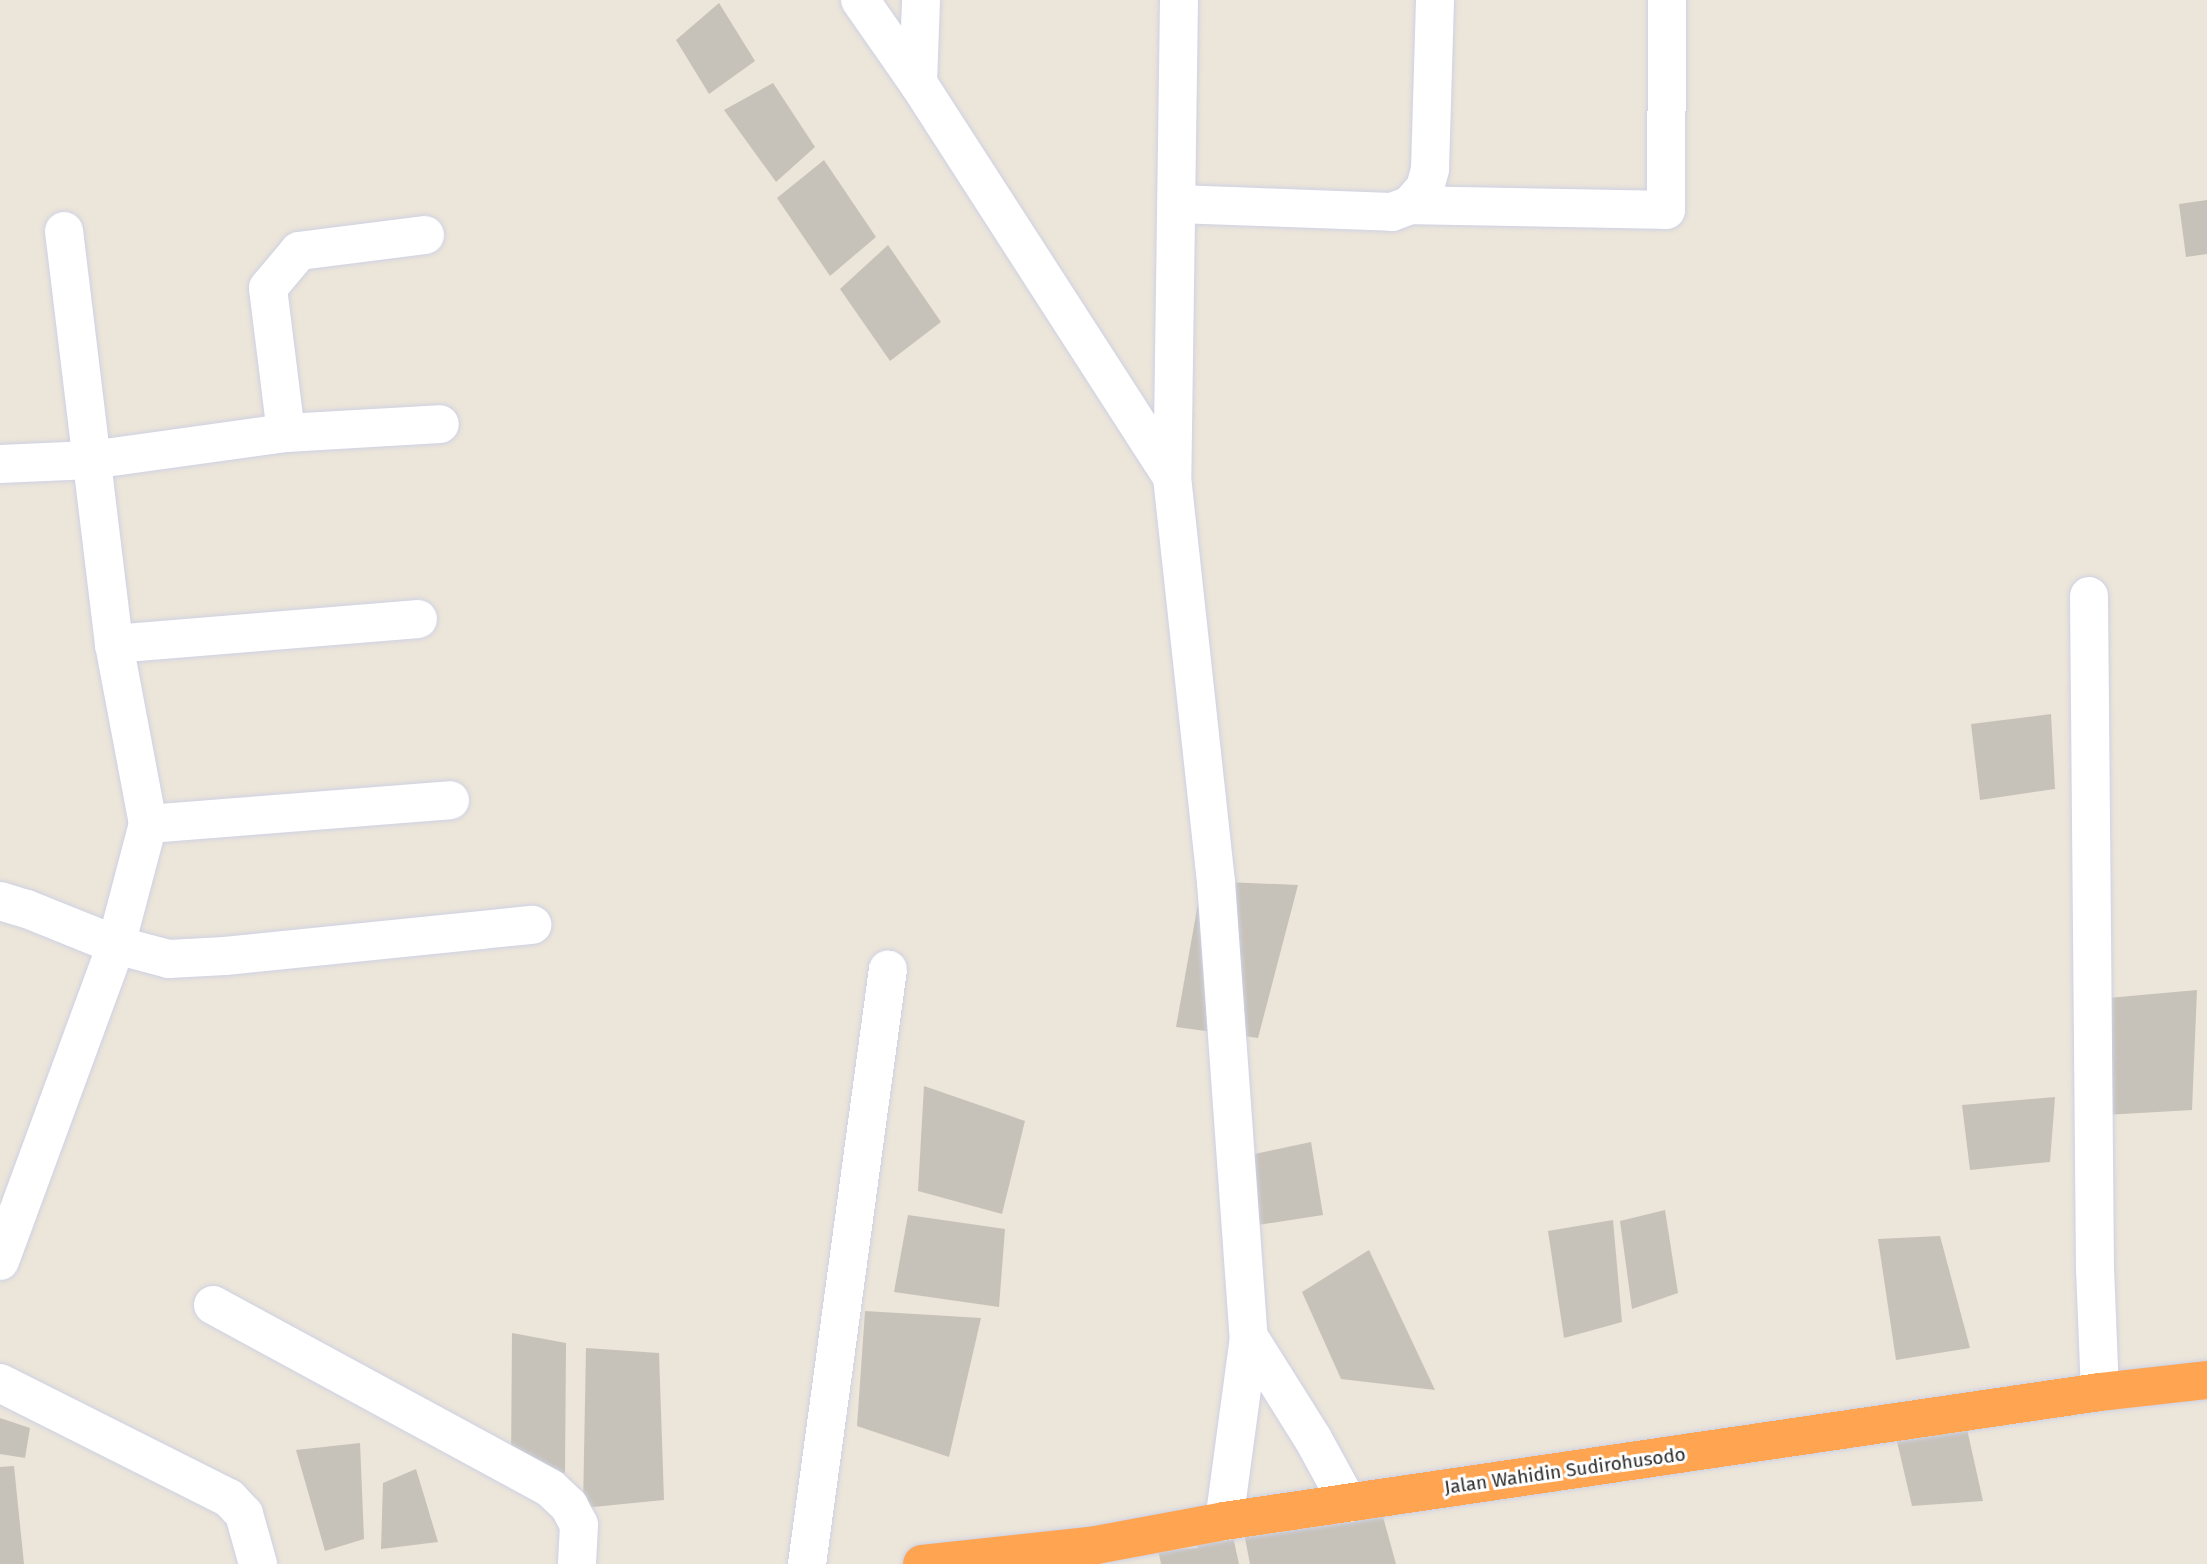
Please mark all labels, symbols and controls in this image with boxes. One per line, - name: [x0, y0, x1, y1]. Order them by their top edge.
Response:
- street label: Jalan Wahidin Sudirohusodo: [1443, 1443, 1687, 1499]

